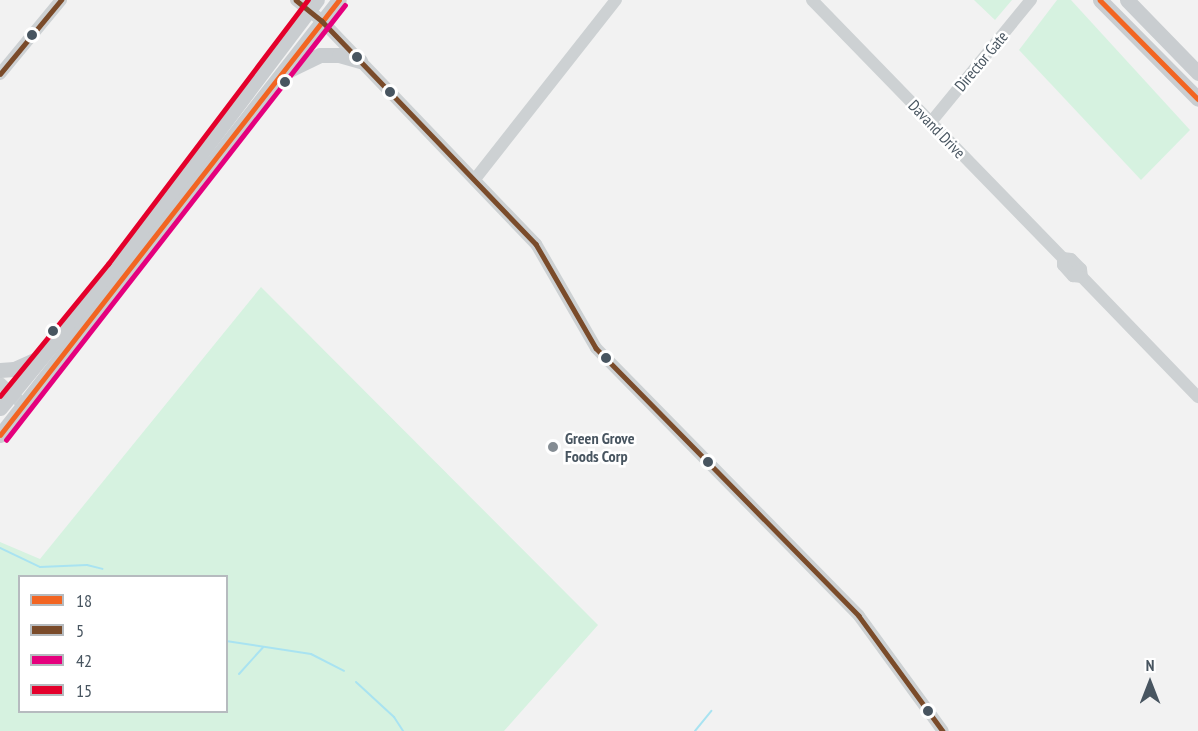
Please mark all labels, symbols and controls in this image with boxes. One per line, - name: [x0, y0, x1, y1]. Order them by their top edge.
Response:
- street label: Director Gate: [950, 27, 1012, 95]
- unlabelled marker: [26, 29, 38, 41]
- unlabelled marker: [351, 51, 363, 63]
- unlabelled marker: [279, 76, 291, 88]
- unlabelled marker: [384, 86, 396, 98]
- street label: Davand Drive: [904, 96, 970, 162]
- unlabelled marker: [47, 325, 59, 337]
- unlabelled marker: [600, 352, 612, 364]
- place label: Green Grove Foods Corp: [565, 428, 635, 466]
- marker: Green Grove Foods Corp: [546, 440, 560, 454]
- unlabelled marker: [702, 456, 714, 468]
- legend: [18, 575, 228, 713]
- text: 18: [76, 589, 92, 612]
- text: 5: [76, 619, 84, 642]
- text: 42: [76, 649, 92, 672]
- north arrow: [1120, 653, 1180, 713]
- text: N: [1146, 655, 1154, 675]
- text: 15: [76, 679, 92, 702]
- unlabelled marker: [922, 705, 934, 717]

